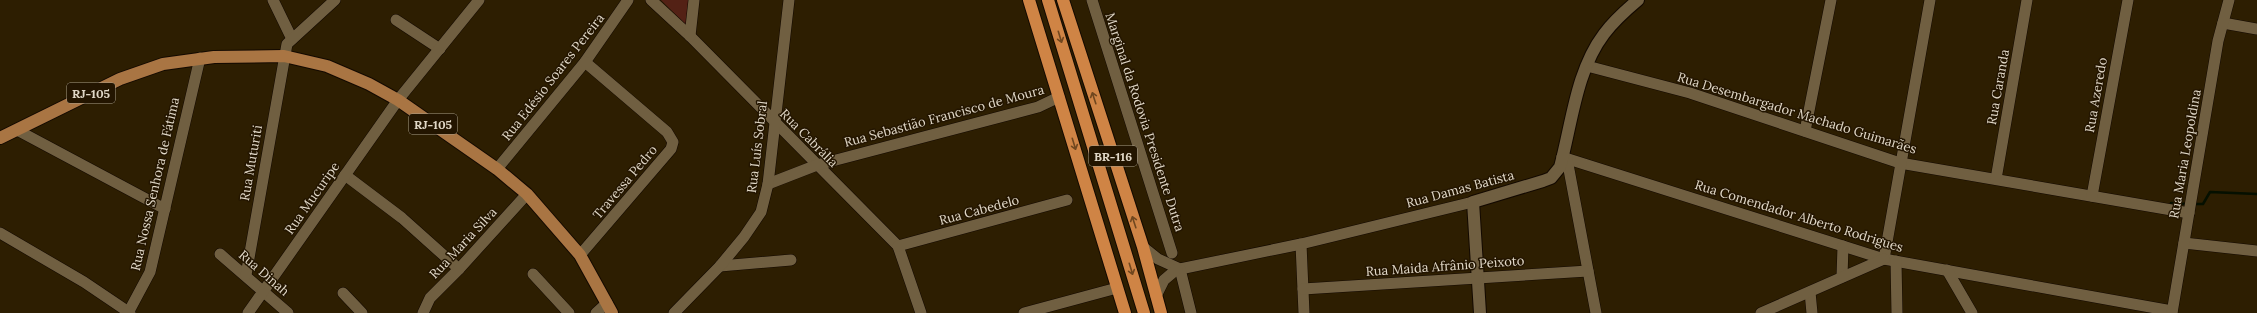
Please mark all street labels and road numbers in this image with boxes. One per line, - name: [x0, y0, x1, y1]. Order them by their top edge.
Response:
- street label: Rua Edésio Soares Pereira: [498, 10, 608, 144]
- street label: Marginal da Rodovia Presidente Dutra: [1102, 10, 1189, 234]
- street label: Rua Caranda: [1983, 48, 2013, 126]
- street label: Rua Azeredo: [2081, 56, 2111, 134]
- street label: Rua Desembargador Machado Guimarães: [1675, 68, 1919, 158]
- street label: Rua Sebastião Francisco de Moura: [842, 81, 1046, 151]
- road number: RJ-105: [67, 83, 115, 103]
- street label: Rua Maria Leopoldina: [2165, 88, 2205, 220]
- street label: Rua Nossa Senhora de Fátima: [127, 95, 183, 272]
- street label: Rua Luís Sobral: [743, 99, 771, 194]
- street label: Rua Cabrália: [776, 105, 842, 171]
- road number: RJ-105: [409, 114, 457, 134]
- street label: Rua Muturiti: [236, 123, 266, 202]
- street label: Travessa Pedro: [589, 141, 661, 223]
- road number: BR-116: [1089, 146, 1137, 166]
- street label: Rua Mucuripe: [281, 159, 343, 237]
- street label: Rua Damas Batista: [1404, 166, 1516, 212]
- street label: Rua Comendador Alberto Rodrigues: [1693, 176, 1905, 256]
- street label: Rua Cabedelo: [937, 191, 1021, 229]
- street label: Rua Maria Silva: [426, 203, 501, 282]
- street label: Rua Dinah: [235, 246, 293, 300]
- street label: Rua Maida Afrânio Peixoto: [1365, 252, 1525, 280]

